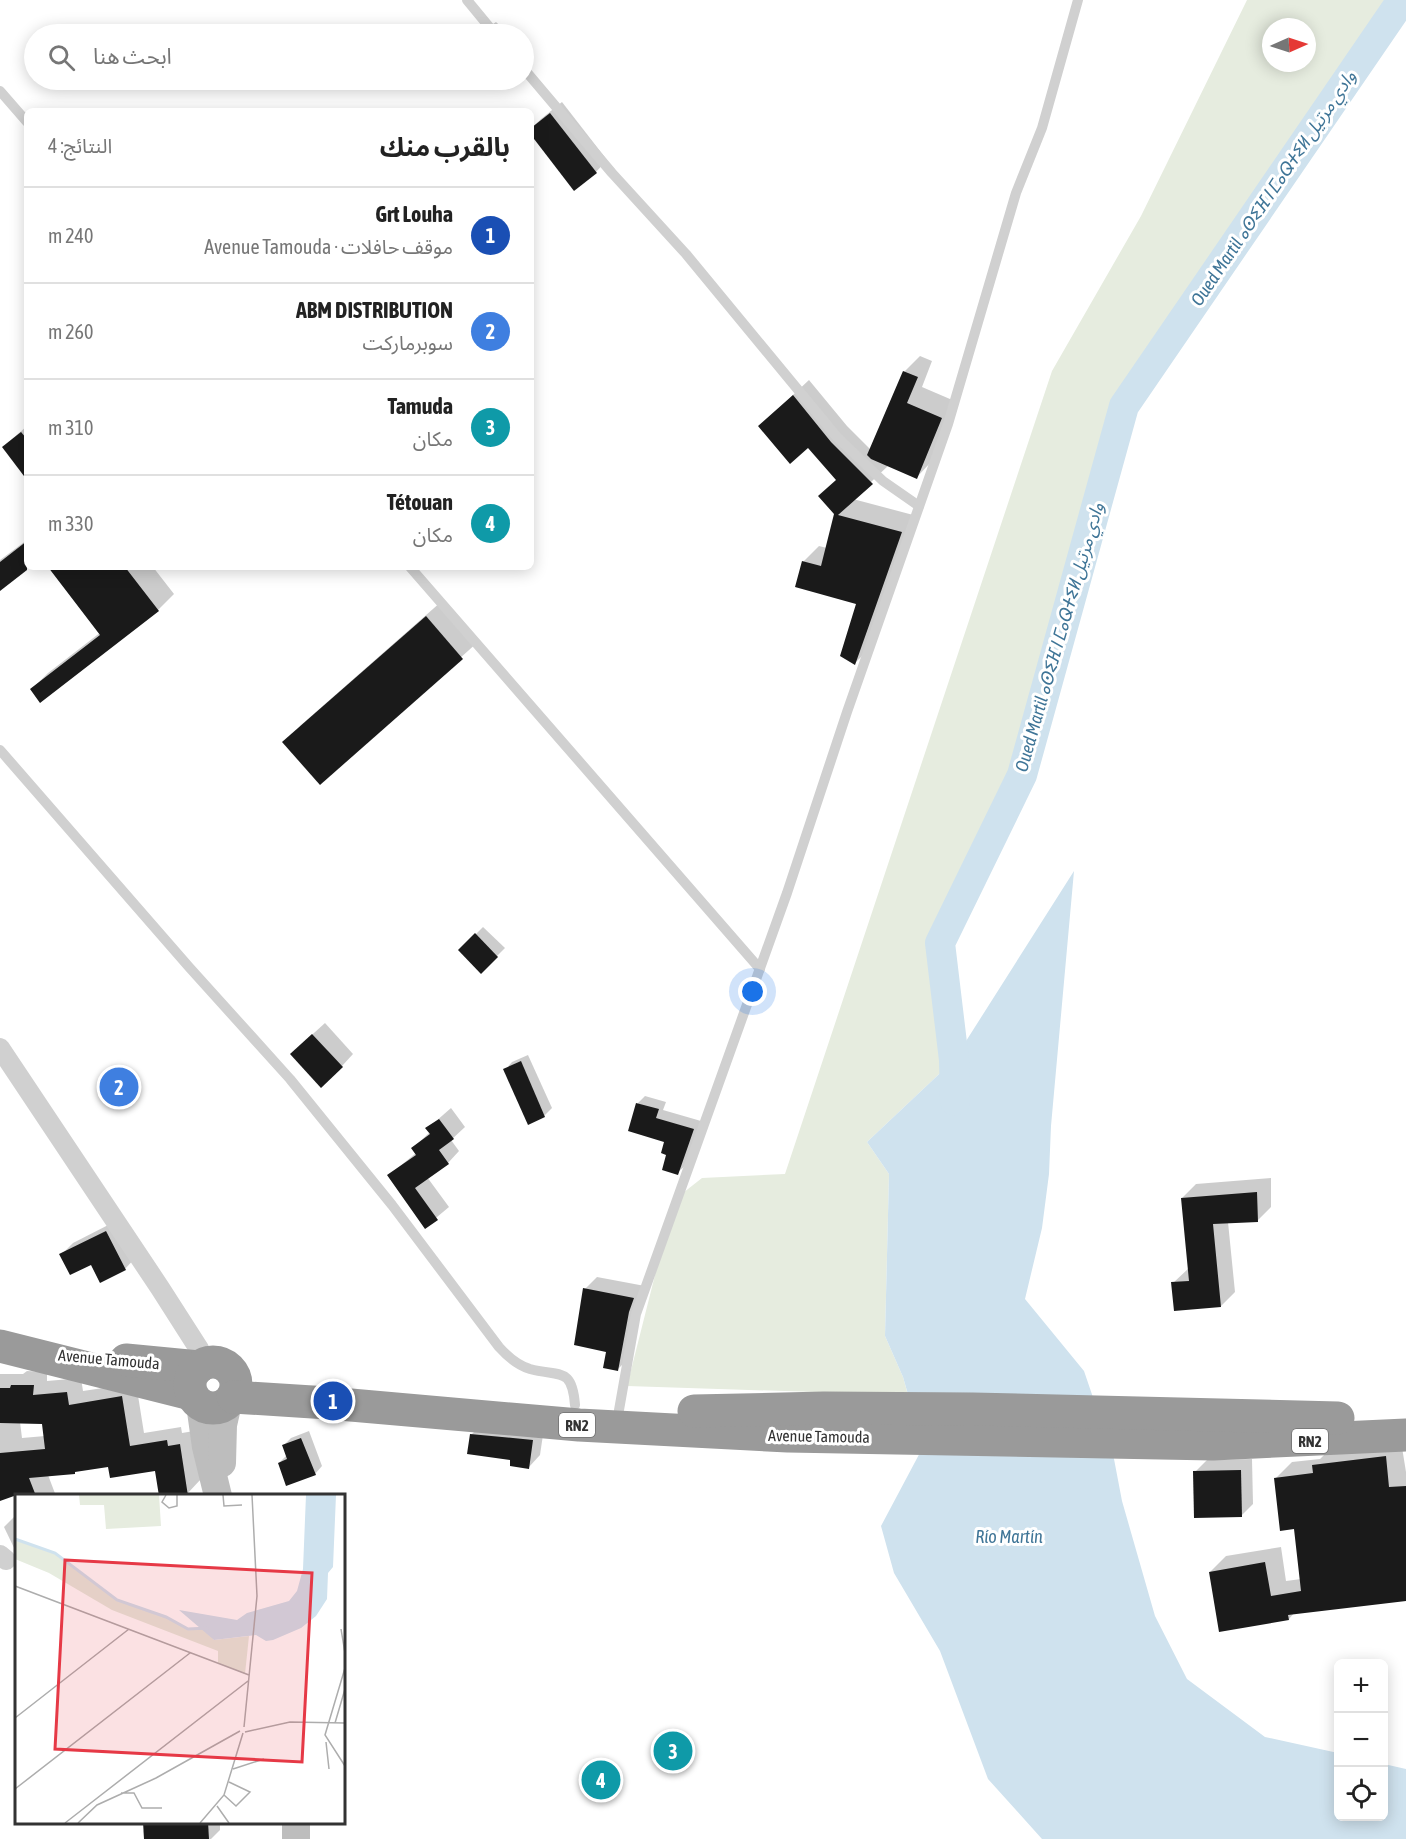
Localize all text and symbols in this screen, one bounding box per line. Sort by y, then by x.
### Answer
north arrow [1262,18,1316,72]
search box [24,24,534,90]
icon: search [45,41,78,74]
text: ابحث هنا [93,43,172,69]
water label: Oued Martil ⴰⵙⵉⴼ ⵏ ⵎⴰⵕⵜⵉⵍ وادي مرتيل [1186,66,1363,312]
text: بالقرب منك [380,132,510,162]
text: النتائج: 4 [48,134,112,157]
text: Grt Louha [375,201,453,227]
text: 240 m [48,224,93,247]
text: 1 [486,224,495,247]
text: موقف حافلات · Avenue Tamouda [204,235,453,258]
text: ABM DISTRIBUTION [296,297,453,323]
text: 260 m [48,320,93,343]
text: 2 [486,320,495,343]
text: سوبرماركت [362,331,453,354]
text: Tamuda [388,393,453,419]
text: 310 m [48,416,93,439]
text: 3 [486,416,495,439]
text: مكان [413,427,453,450]
text: Tétouan [387,489,453,515]
water label: Oued Martil ⴰⵙⵉⴼ ⵏ ⵎⴰⵕⵜⵉⵍ وادي مرتيل [1010,500,1112,775]
text: 330 m [48,512,93,535]
text: 4 [486,512,495,535]
text: مكان [413,523,453,546]
your location [738,977,767,1006]
pin: 2 [100,1064,138,1110]
street label: Avenue Tamouda [58,1346,160,1372]
pin: 1 [314,1378,352,1424]
road number: RN2 [559,1413,595,1437]
street label: Avenue Tamouda [768,1426,870,1446]
road number: RN2 [1292,1429,1328,1453]
inset map [15,1494,345,1824]
water label: Río Martín [975,1526,1043,1547]
map controls [1334,1659,1388,1821]
button: + [1334,1659,1388,1713]
button: − [1334,1713,1388,1767]
pin: 3 [654,1728,692,1774]
pin: 4 [582,1758,620,1802]
button: locate [1334,1767,1388,1821]

